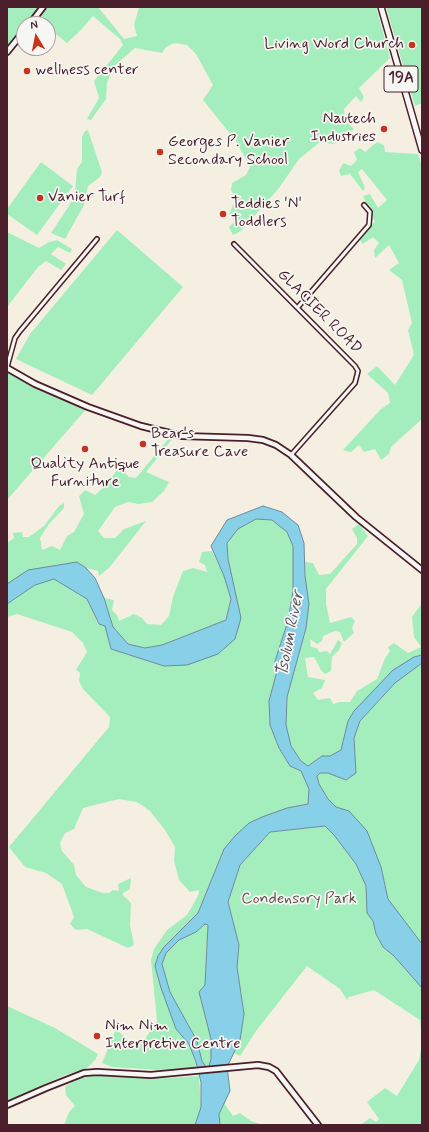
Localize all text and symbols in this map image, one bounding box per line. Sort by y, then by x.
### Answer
north arrow [16,16,56,56]
text: N [29,18,39,33]
place label: Living Word Church [264,35,404,55]
marker: Living Word Church [407,40,417,50]
place label: wellness center [35,61,139,81]
marker: wellness center [22,66,32,76]
road number: 19A [384,66,418,92]
place label: Nautech Industries [311,110,376,148]
marker: Nautech Industries [379,124,389,134]
place label: Georges P. Vanier Secondary School [168,133,289,171]
marker: Georges P. Vanier Secondary School [155,147,165,157]
place label: Vanier Turf [48,188,125,208]
marker: Vanier Turf [35,193,45,203]
place label: Teddies 'N' Toddlers [231,195,302,233]
marker: Teddies 'N' Toddlers [218,209,228,219]
street label: GLACIER ROAD [272,265,366,359]
place label: Bear's Treasure Cave [151,425,248,463]
marker: Bear's Treasure Cave [138,439,148,449]
marker: Quality Antique Furniture [80,444,90,454]
place label: Quality Antique Furniture [30,455,140,493]
water label: Tsolum River [273,589,309,679]
park label: Condensory Park [241,890,357,910]
place label: Nim Nim Interpretive Centre [105,1017,240,1055]
marker: Nim Nim Interpretive Centre [92,1031,102,1041]

